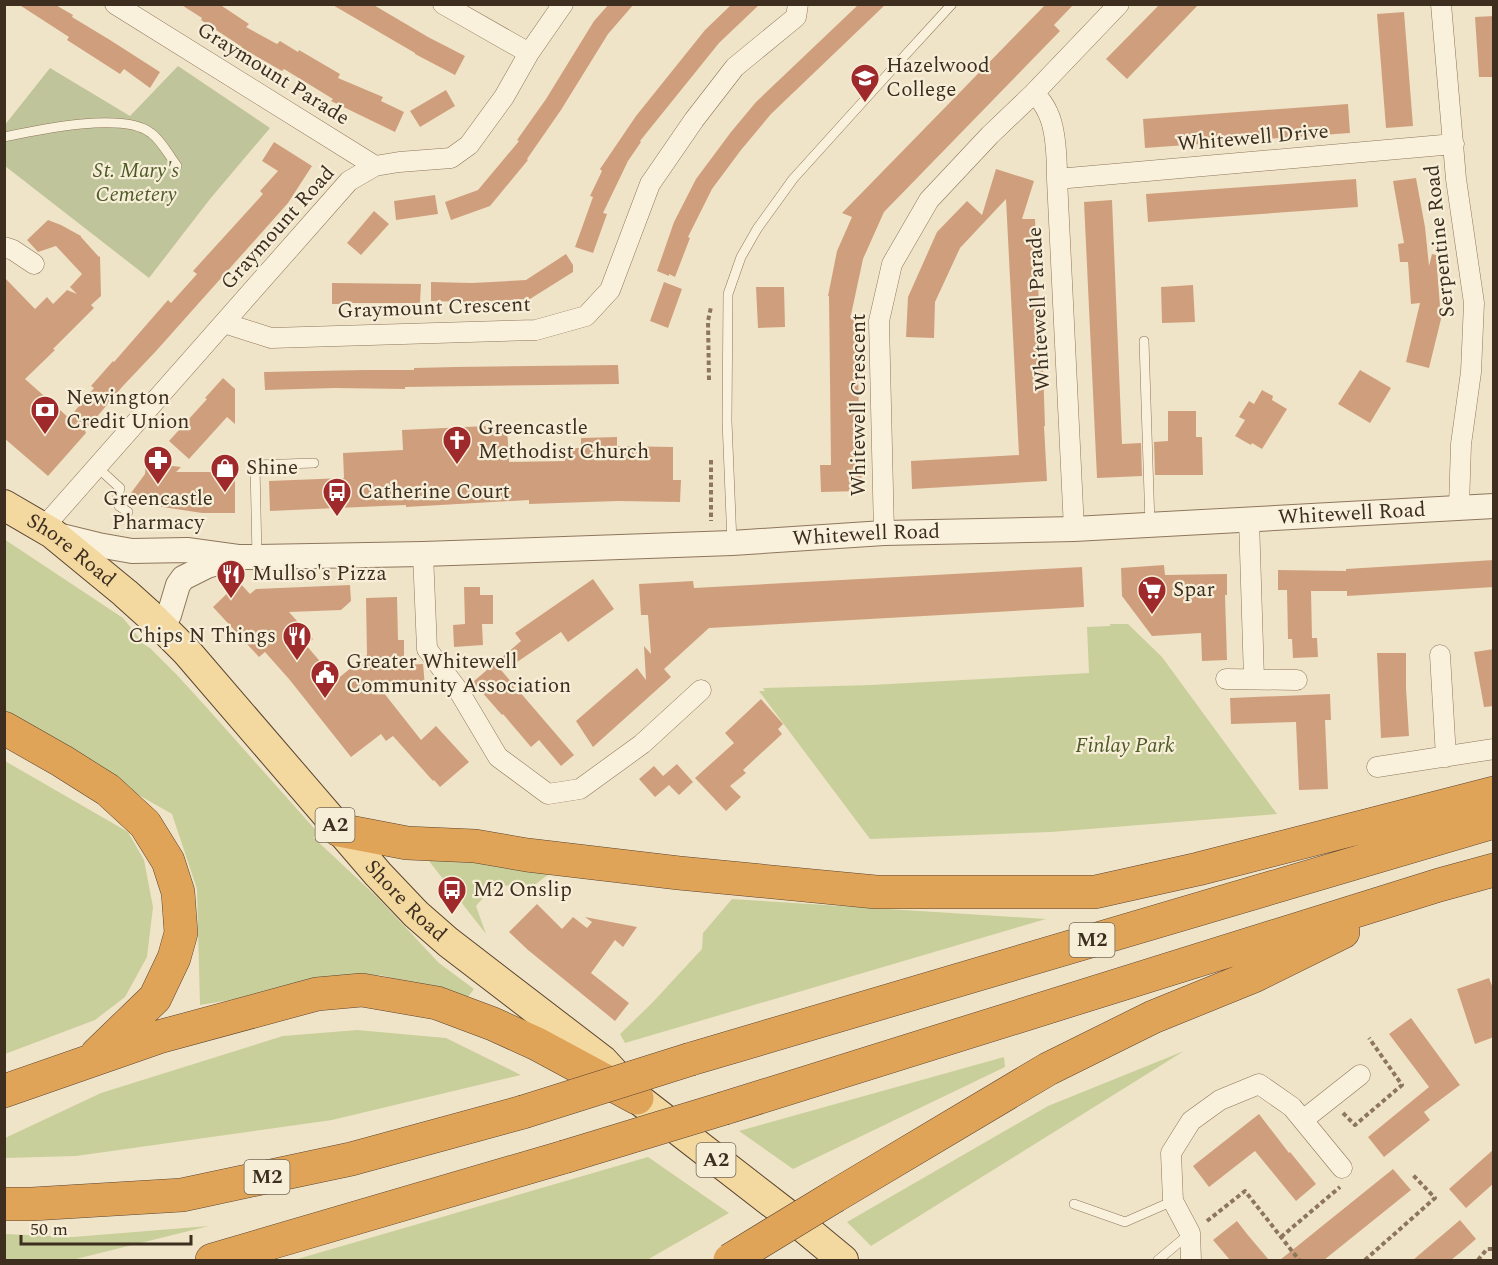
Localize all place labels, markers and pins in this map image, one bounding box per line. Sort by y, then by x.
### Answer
place label: Hazelwood College [886,50,990,106]
school or university icon: Hazelwood College [849,62,881,104]
place label: Newington Credit Union [66,382,190,438]
bank icon: Newington Credit Union [29,394,61,436]
place label: Greencastle Methodist Church [478,412,649,468]
church icon: Greencastle Methodist Church [441,424,473,466]
pharmacy icon: Greencastle Pharmacy [142,444,174,486]
shop icon: Shine [209,452,241,494]
place label: Shine [246,452,298,484]
bus stop icon: Catherine Court [321,476,353,518]
place label: Catherine Court [358,476,510,508]
place label: Greencastle Pharmacy [103,483,213,539]
restaurant icon: Mullso's Pizza [215,558,247,600]
place label: Mullso's Pizza [252,558,387,590]
supermarket icon: Spar [1136,574,1168,616]
place label: Spar [1173,574,1215,606]
place label: Chips N Things [129,620,276,652]
restaurant icon: Chips N Things [281,620,313,662]
place label: Greater Whitewell Community Association [346,646,571,702]
public building icon: Greater Whitewell Community Association [309,658,341,700]
bus stop icon: M2 Onslip [436,874,468,916]
place label: M2 Onslip [473,874,572,906]

